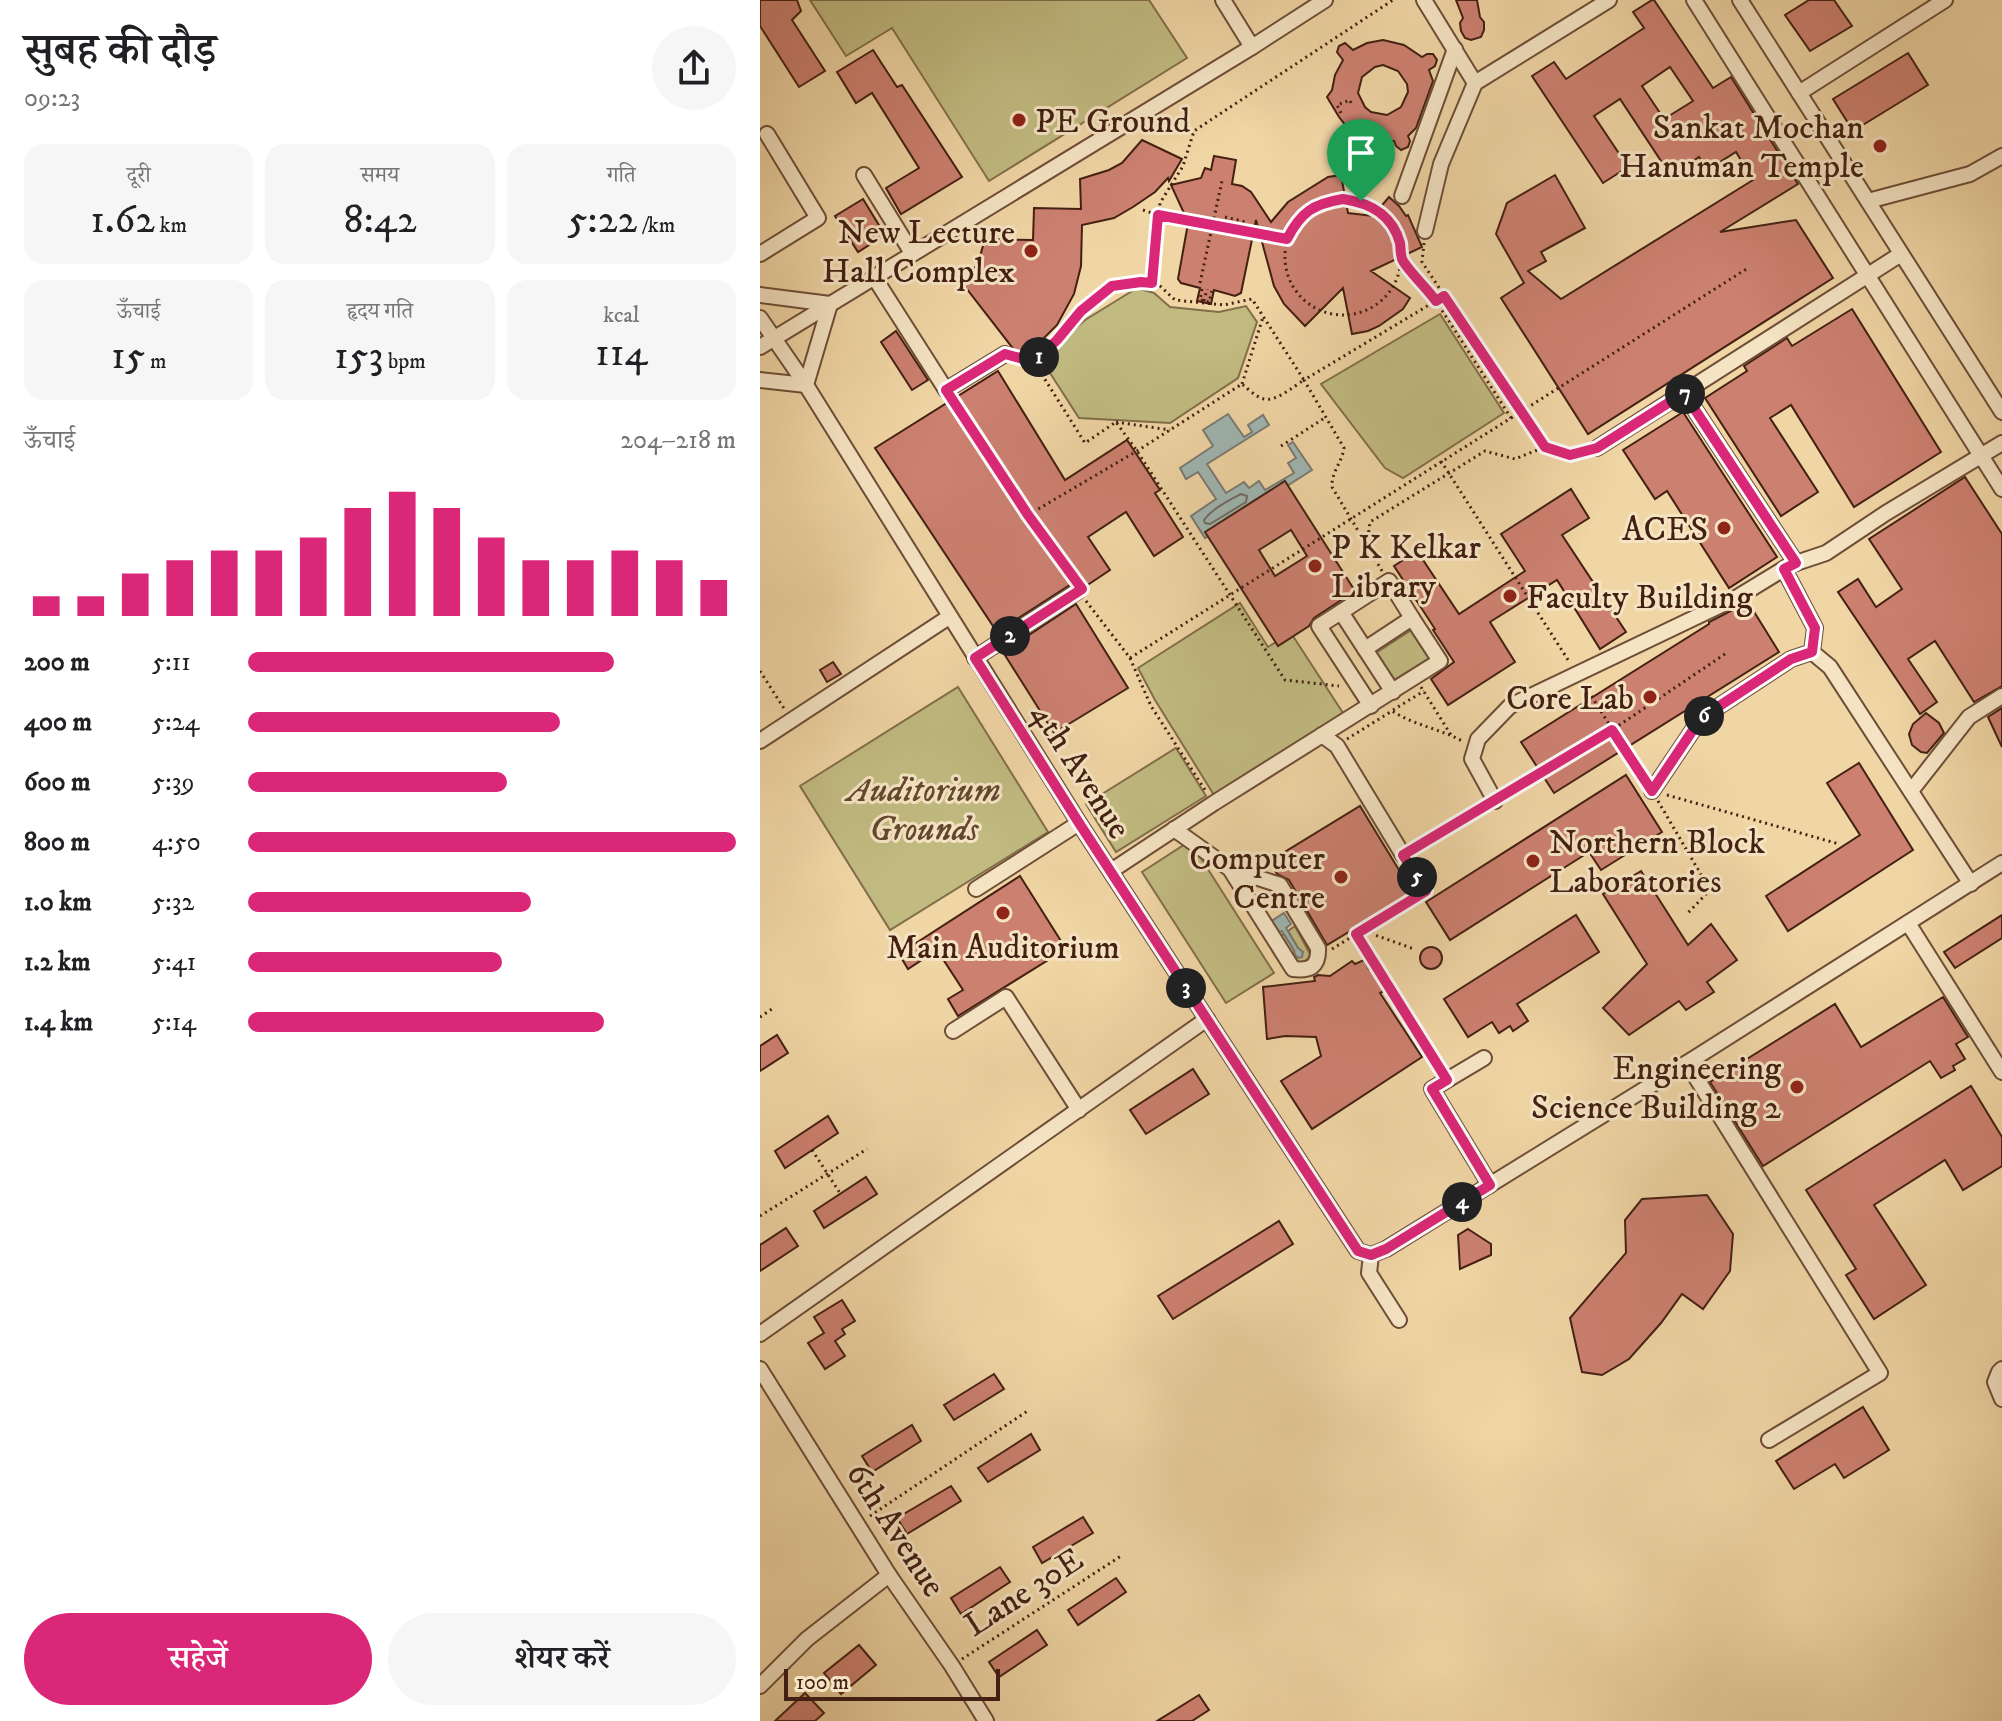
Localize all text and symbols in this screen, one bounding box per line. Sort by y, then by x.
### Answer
text: सुबह की दौड़ [24,24,216,79]
button: share [652,26,736,110]
text: 09:23 [24,82,80,115]
place label: PE Ground [1035,101,1190,143]
place label: Sankat Mochan Hanuman Temple [1619,107,1864,188]
marker: PE Ground [1010,111,1028,129]
pin [1327,119,1395,201]
icon: arrive [1339,131,1383,175]
marker: Sankat Mochan Hanuman Temple [1871,137,1889,155]
text: दूरी [127,162,151,189]
text: समय [361,162,399,189]
text: गति [607,162,636,189]
text: 1.62 [90,196,155,246]
text: 8:42 [343,196,417,246]
text: 5:22 [567,196,637,246]
text: km [155,212,187,239]
text: /km [637,212,675,239]
place label: New Lecture Hall Complex [822,212,1015,293]
marker: New Lecture Hall Complex [1022,242,1040,260]
text: ऊँचाई [117,298,160,325]
text: हृदय गति [347,298,413,325]
text: kcal [603,302,639,329]
text: 114 [595,329,648,379]
text: 15 [111,332,145,382]
text: 153 [334,332,383,382]
pin: 1 [1019,337,1059,377]
text: 1 [1035,343,1043,370]
text: m [145,348,166,375]
text: bpm [383,348,426,375]
pin: 7 [1665,374,1705,414]
text: 7 [1679,380,1691,407]
text: ऊँचाई [24,424,75,457]
text: 204–218 m [620,424,736,457]
place label: ACES [1622,509,1708,551]
marker: ACES [1715,519,1733,537]
place label: P K Kelkar Library [1331,527,1481,608]
marker: P K Kelkar Library [1306,557,1324,575]
place label: Faculty Building [1526,577,1753,619]
marker: Faculty Building [1501,587,1519,605]
pin: 2 [990,616,1030,656]
text: 2 [1005,622,1015,649]
text: 200 m [24,646,90,679]
text: 5:11 [152,646,191,679]
place label: Core Lab [1506,678,1634,720]
marker: Core Lab [1641,688,1659,706]
street label: 4th Avenue [1021,695,1140,847]
pin: 6 [1684,696,1724,736]
text: 6 [1698,702,1710,729]
text: 400 m [24,706,92,739]
text: 5:24 [152,706,199,739]
text: 600 m [24,766,91,799]
text: 5:39 [152,766,194,799]
park label: Auditorium Grounds [843,770,1001,851]
place label: Northern Block Laboratories [1549,822,1765,903]
text: 800 m [24,826,90,859]
text: 4:50 [152,826,201,859]
place label: Computer Centre [1189,838,1325,919]
marker: Northern Block Laboratories [1524,852,1542,870]
pin: 5 [1397,857,1437,897]
text: 5 [1412,863,1422,890]
marker: Computer Centre [1332,868,1350,886]
text: 1.0 km [24,886,92,919]
text: 5:32 [152,886,194,919]
marker: Main Auditorium [994,904,1012,922]
place label: Main Auditorium [886,927,1120,969]
text: 1.2 km [24,946,90,979]
text: 5:41 [152,946,196,979]
pin: 3 [1166,968,1206,1008]
text: 3 [1182,974,1190,1001]
text: 1.4 km [24,1006,93,1039]
text: 5:14 [152,1006,196,1039]
place label: Engineering Science Building 2 [1531,1048,1781,1129]
marker: Engineering Science Building 2 [1788,1078,1806,1096]
pin: 4 [1442,1182,1482,1222]
text: 4 [1456,1188,1468,1215]
street label: 6th Avenue [836,1455,954,1605]
street label: Lane 30E [957,1539,1091,1647]
button: सहेजें [24,1613,372,1705]
button: शेयर करें [388,1613,736,1705]
scale bar [784,1665,1000,1701]
text: 100 m [796,1669,849,1696]

